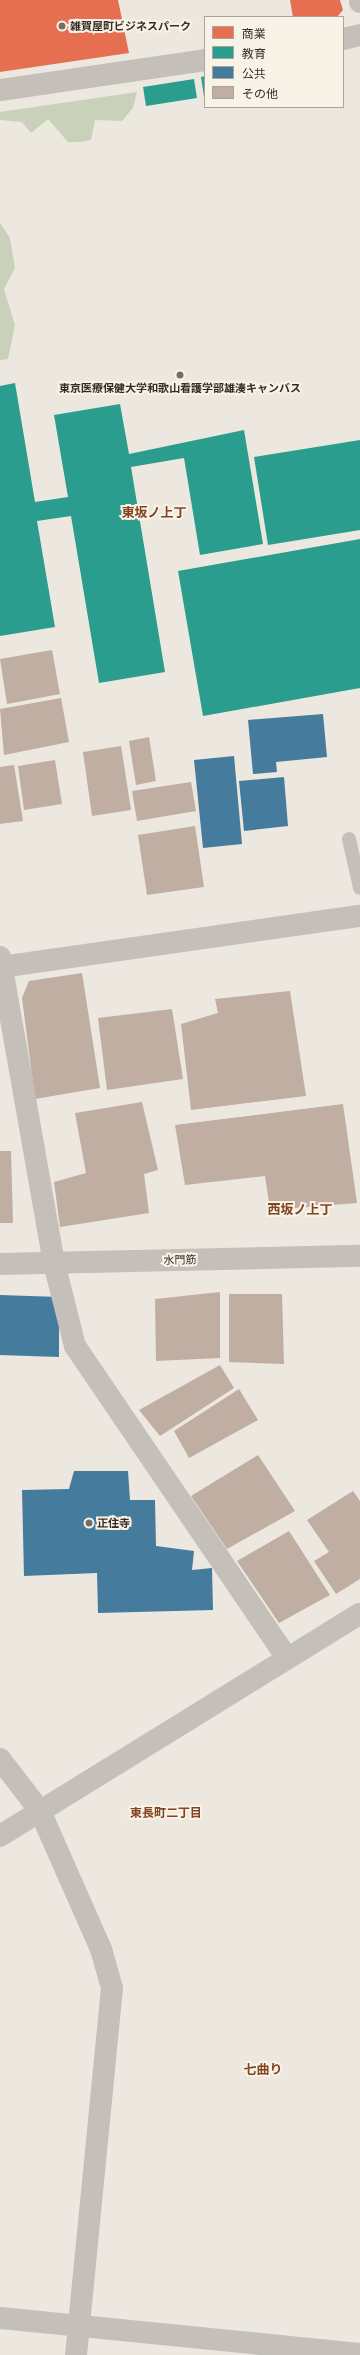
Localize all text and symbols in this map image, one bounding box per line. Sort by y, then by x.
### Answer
legend [204,16,344,108]
place label: 雑賀屋町ビジネスパーク [70,19,191,33]
marker: 雑賀屋町ビジネスパーク [57,21,67,31]
text: 商業 [242,27,266,41]
text: 教育 [242,47,266,61]
text: 公共 [242,67,266,81]
text: その他 [242,87,278,101]
marker: 東京医療保健大学和歌山看護学部雄湊キャンバス [175,370,185,380]
place label: 東京医療保健大学和歌山看護学部雄湊キャンバス [59,381,301,395]
district label: 東坂ノ上丁 [122,505,186,521]
district label: 西坂ノ上丁 [268,1202,332,1218]
street label: 水門筋 [163,1253,197,1267]
place label: 正住寺 [97,1516,130,1530]
marker: 正住寺 [84,1518,94,1528]
district label: 東長町二丁目 [130,1807,202,1821]
district label: 七曲り [244,2062,282,2078]

